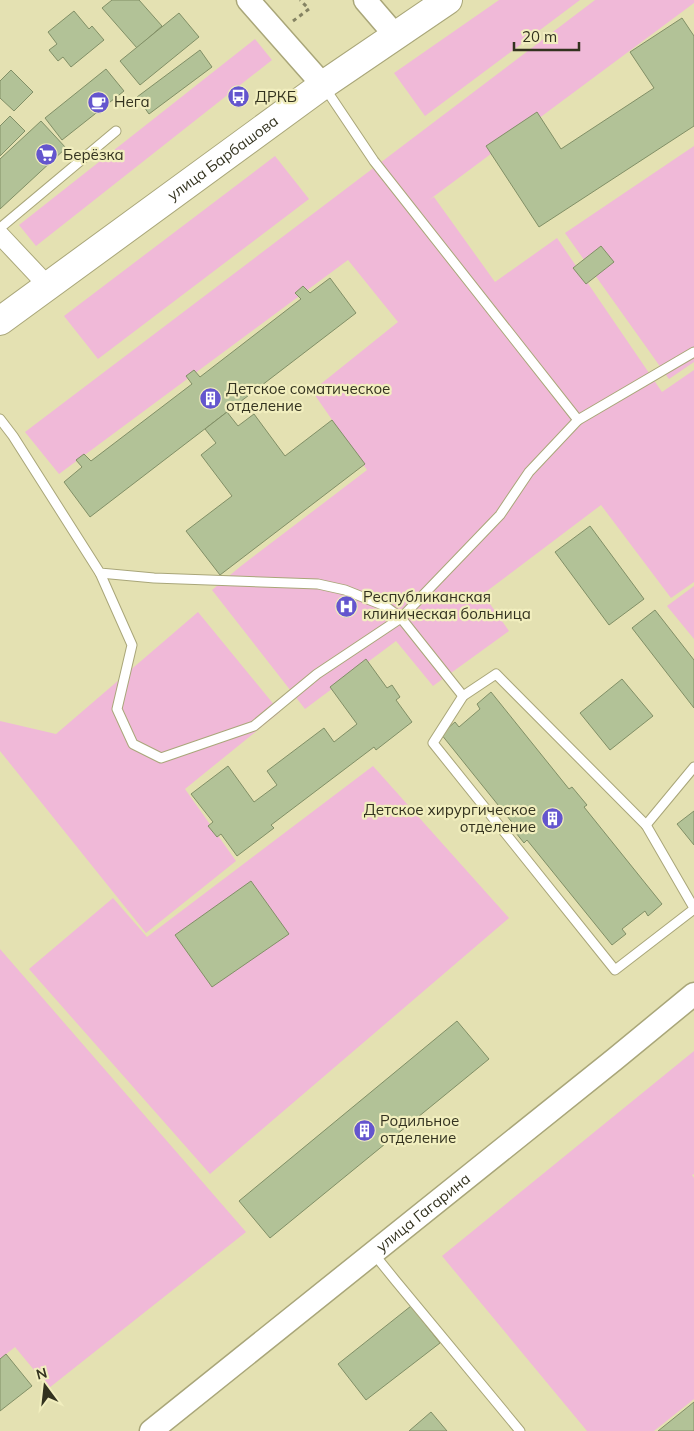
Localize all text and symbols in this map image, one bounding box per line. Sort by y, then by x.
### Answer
scale bar [514,20,579,52]
text: 20 m [522,27,557,46]
bus stop icon: ДРКБ [227,85,251,109]
place label: ДРКБ [255,87,297,106]
cafe icon: Нега [86,90,110,114]
place label: Нега [114,92,150,111]
street label: улица Барбашова [163,111,282,205]
supermarket icon: Берёзка [35,143,59,167]
place label: Берёзка [63,145,124,164]
place label: Детское соматическое отделение [226,379,390,415]
building icon: Детское соматическое отделение [198,386,222,410]
place label: Республиканская клиническая больница [363,587,531,623]
hospital icon: Республиканская клиническая больница [335,594,359,618]
place label: Детское хирургическое отделение [364,800,536,836]
building icon: Детское хирургическое отделение [540,807,564,831]
place label: Родильное отделение [380,1111,459,1147]
building icon: Родильное отделение [352,1118,376,1142]
street label: улица Гагарина [372,1169,474,1256]
north arrow [20,1361,70,1411]
text: N [34,1363,49,1384]

